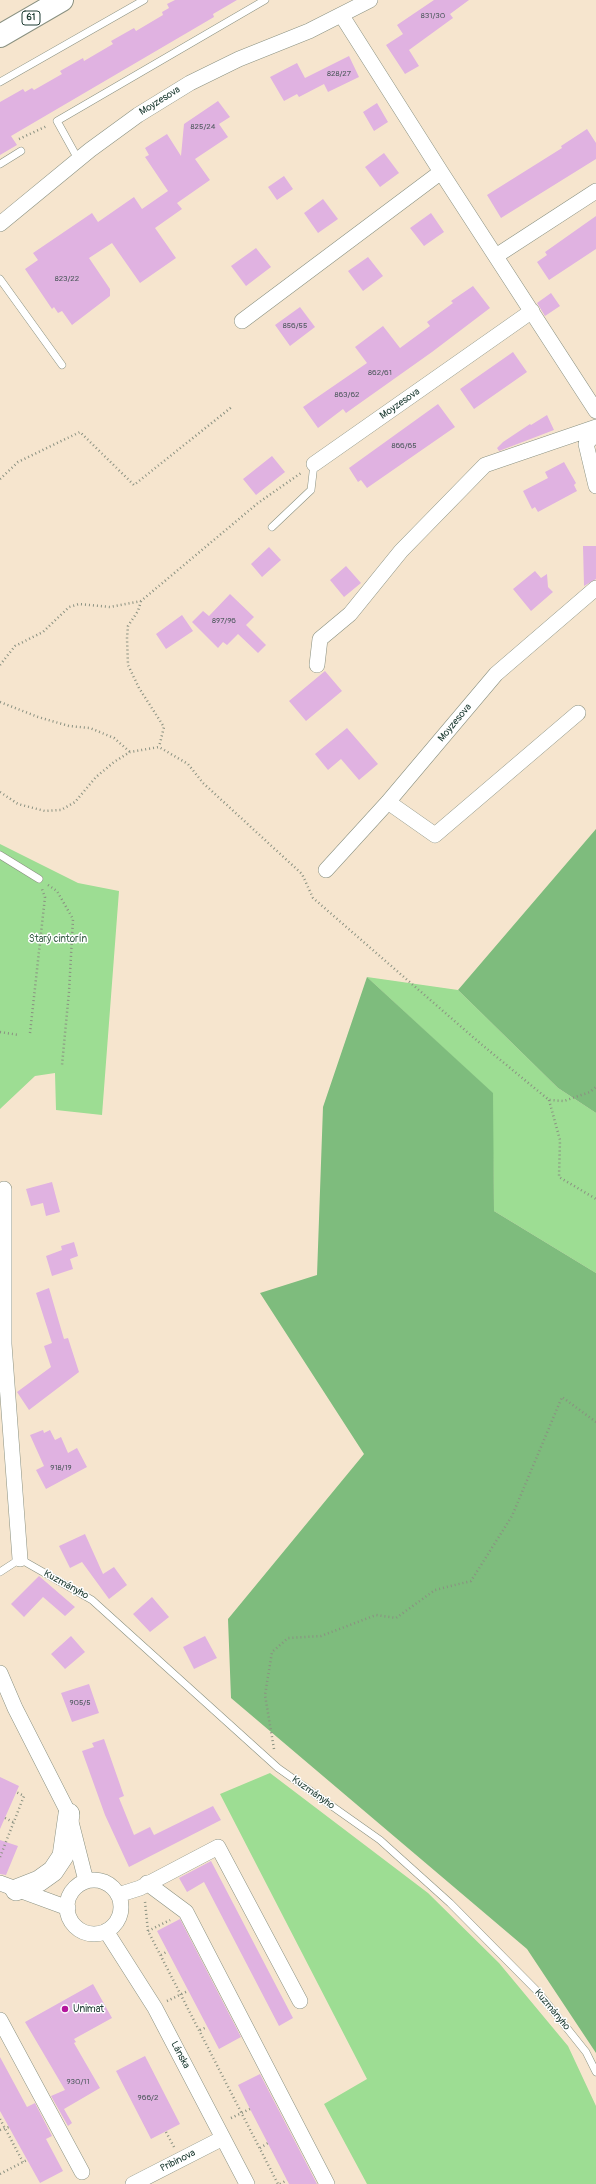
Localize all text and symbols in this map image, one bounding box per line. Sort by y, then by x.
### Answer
road number: 61 [22,11,40,25]
house number: 831/30 [421,11,445,21]
house number: 828/27 [327,69,351,79]
street label: Moyzesova [137,84,183,118]
house number: 825/24 [191,122,215,132]
house number: 823/22 [55,274,79,284]
house number: 856/55 [283,321,307,331]
house number: 862/61 [368,368,392,378]
street label: Moyzesova [378,386,422,422]
house number: 863/62 [334,390,360,400]
house number: 866/65 [391,441,417,451]
house number: 897/96 [212,616,236,626]
street label: Moyzesova [436,702,474,744]
park label: Starý cintorín [29,933,87,945]
house number: 918/19 [50,1463,72,1473]
street label: Kuzmányho [41,1568,91,1602]
house number: 905/5 [69,1698,91,1708]
street label: Kuzmányho [289,1774,337,1812]
street label: Kuzmányho [531,1987,573,2033]
place label: Unimat [73,2003,104,2015]
marker: Unimat [60,2004,70,2014]
street label: Lánska [168,2039,192,2071]
house number: 930/11 [66,2077,90,2087]
house number: 966/2 [138,2093,158,2103]
street label: Pribinova [159,2147,197,2175]

